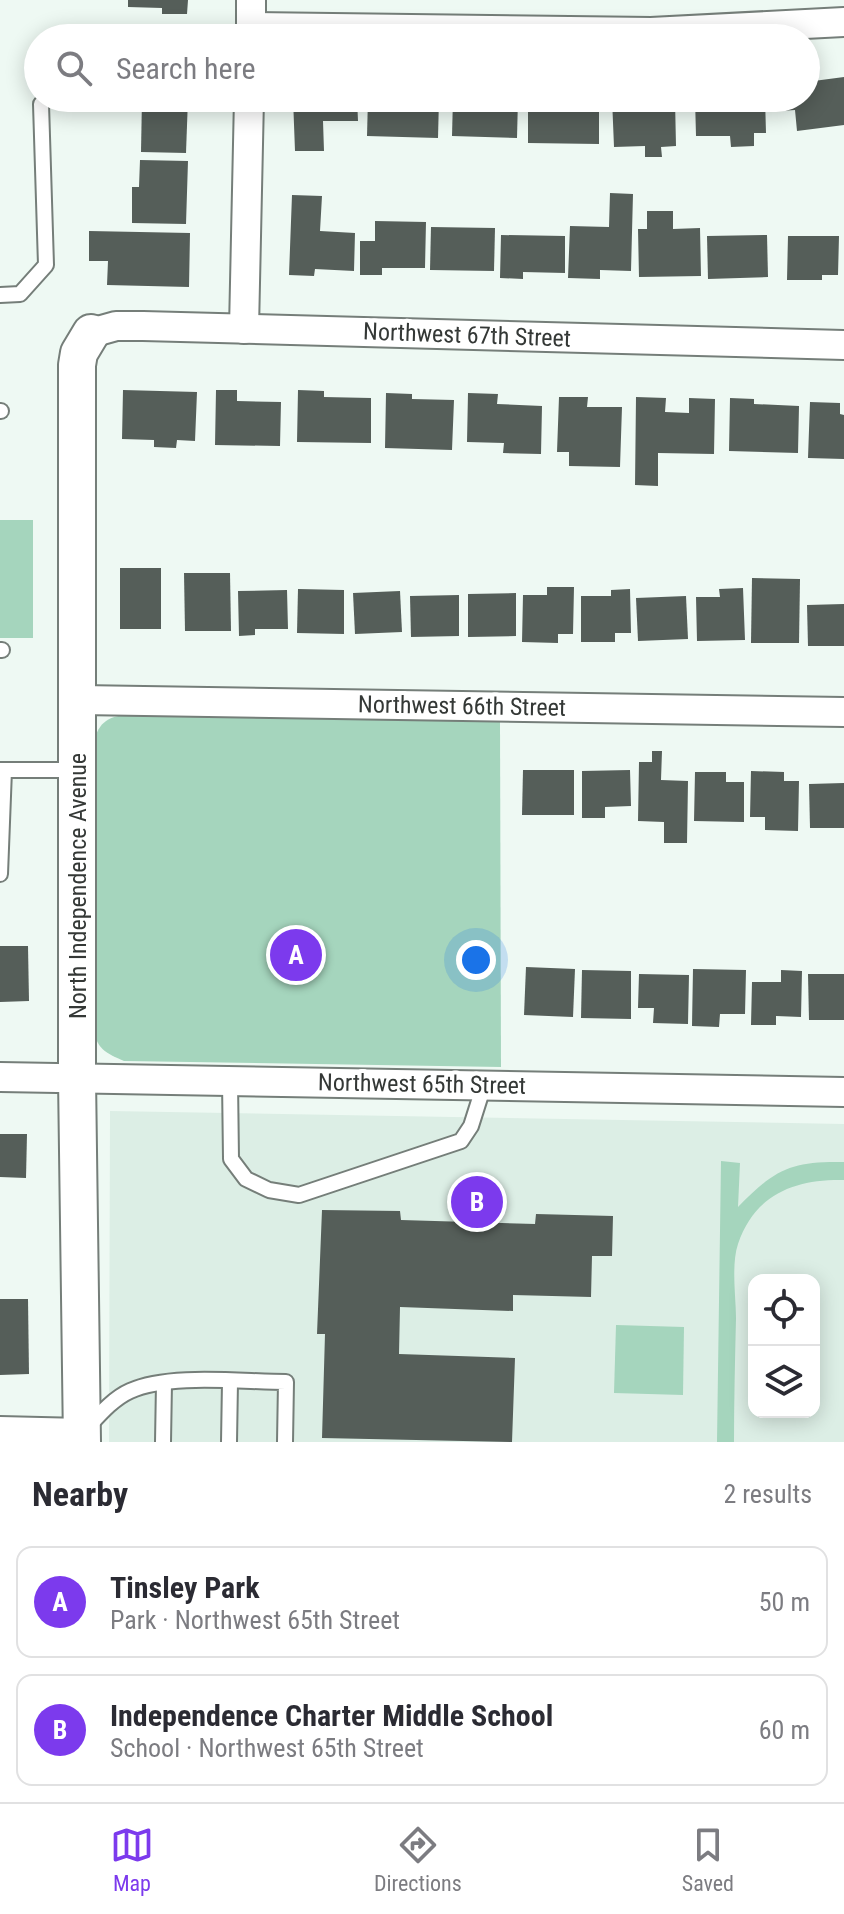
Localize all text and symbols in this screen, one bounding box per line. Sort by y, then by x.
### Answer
search box [24,24,820,112]
icon: search [52,46,96,90]
text: Search here [116,51,256,86]
street label: Northwest 67th Street [363,317,571,353]
street label: Northwest 66th Street [358,690,566,722]
street label: North Independence Avenue [64,753,92,1019]
pin: A [270,925,322,985]
your location [456,940,496,980]
street label: Northwest 65th Street [318,1068,526,1100]
pin: B [451,1172,503,1232]
map controls [748,1274,820,1418]
button: locate [748,1274,820,1346]
button: layers [748,1346,820,1418]
text: Nearby [32,1474,128,1514]
text: 2 results [723,1479,812,1509]
text: Tinsley Park [110,1570,260,1605]
text: A [52,1587,68,1617]
text: 50 m [759,1587,810,1617]
text: Park · Northwest 65th Street [110,1605,400,1635]
text: Independence Charter Middle School [110,1698,553,1733]
text: B [53,1715,67,1745]
text: 60 m [759,1715,810,1745]
text: School · Northwest 65th Street [110,1733,424,1763]
tab: Map [110,1823,154,1896]
tab: Directions [374,1823,462,1896]
tab: Saved [682,1823,734,1896]

